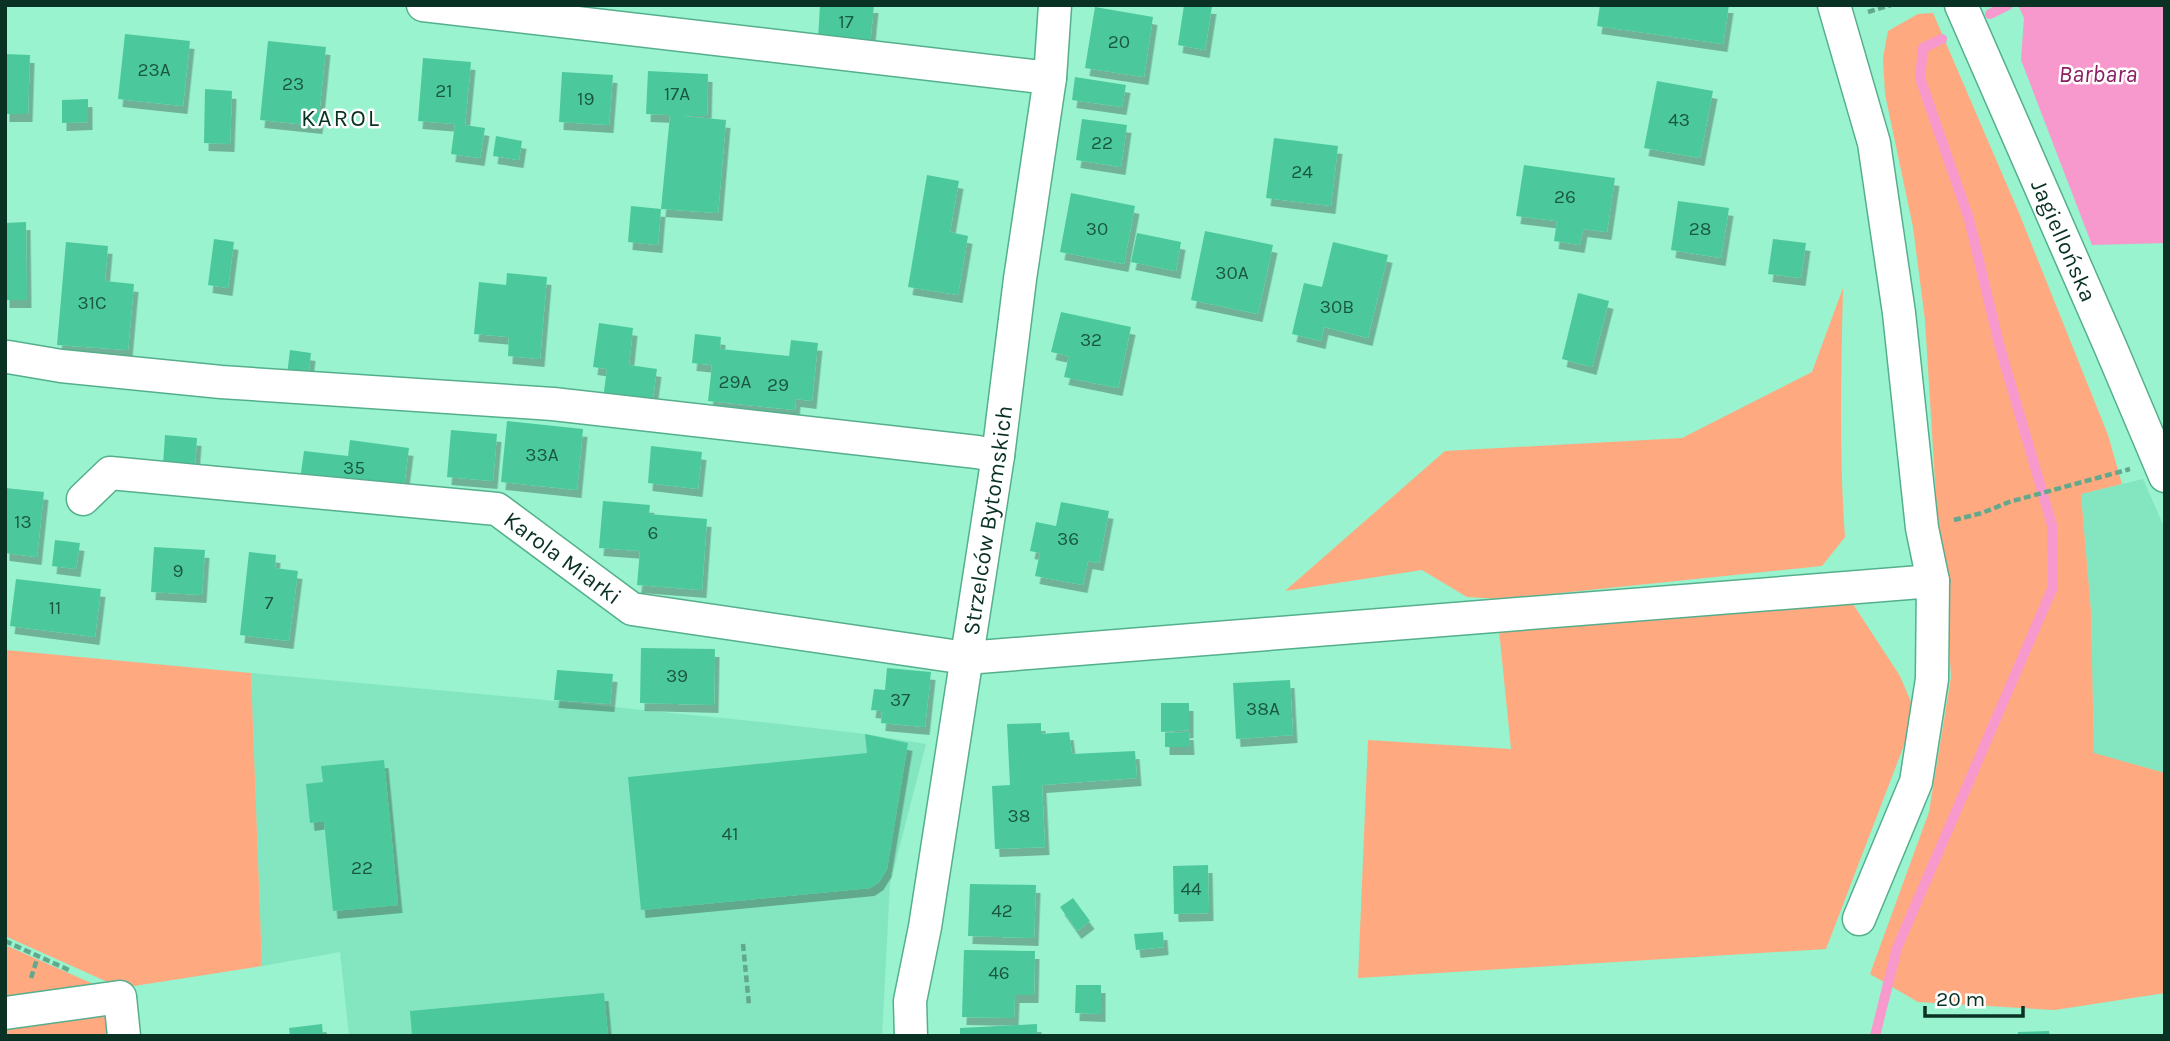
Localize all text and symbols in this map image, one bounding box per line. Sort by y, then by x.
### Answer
house number: 17 [838,11,854,33]
house number: 20 [1108,31,1130,53]
house number: 23A [137,59,171,81]
water label: Barbara [2059,60,2137,88]
house number: 23 [282,73,304,95]
house number: 21 [435,80,453,102]
house number: 17A [664,83,690,105]
house number: 19 [577,88,595,110]
district label: KAROL [301,104,381,132]
house number: 43 [1668,109,1690,131]
house number: 22 [1091,132,1113,154]
house number: 24 [1291,161,1313,183]
street label: Jagiellońska [2025,175,2102,306]
house number: 26 [1554,186,1576,208]
house number: 30 [1086,218,1108,240]
house number: 28 [1689,218,1711,240]
house number: 30A [1215,262,1249,284]
house number: 31C [77,292,107,314]
house number: 30B [1320,296,1354,318]
house number: 32 [1080,329,1102,351]
house number: 29A [719,371,752,393]
house number: 29 [767,374,789,396]
street label: Strzelców Bytomskich [957,404,1018,637]
house number: 33A [525,444,559,466]
house number: 35 [343,457,365,479]
street label: Karola Miarki [499,505,627,610]
house number: 13 [14,511,32,533]
house number: 6 [648,522,658,544]
house number: 36 [1057,528,1079,550]
house number: 9 [172,560,184,582]
house number: 7 [265,592,274,614]
house number: 11 [49,597,61,619]
house number: 39 [666,665,688,687]
house number: 37 [890,689,910,711]
house number: 38A [1246,698,1280,720]
house number: 38 [1008,805,1030,827]
house number: 41 [722,823,738,845]
house number: 22 [351,857,373,879]
house number: 44 [1180,878,1202,900]
house number: 42 [991,900,1013,922]
house number: 46 [988,962,1010,984]
scale bar [1925,974,2023,1018]
text: 20 m [1936,987,1985,1011]

